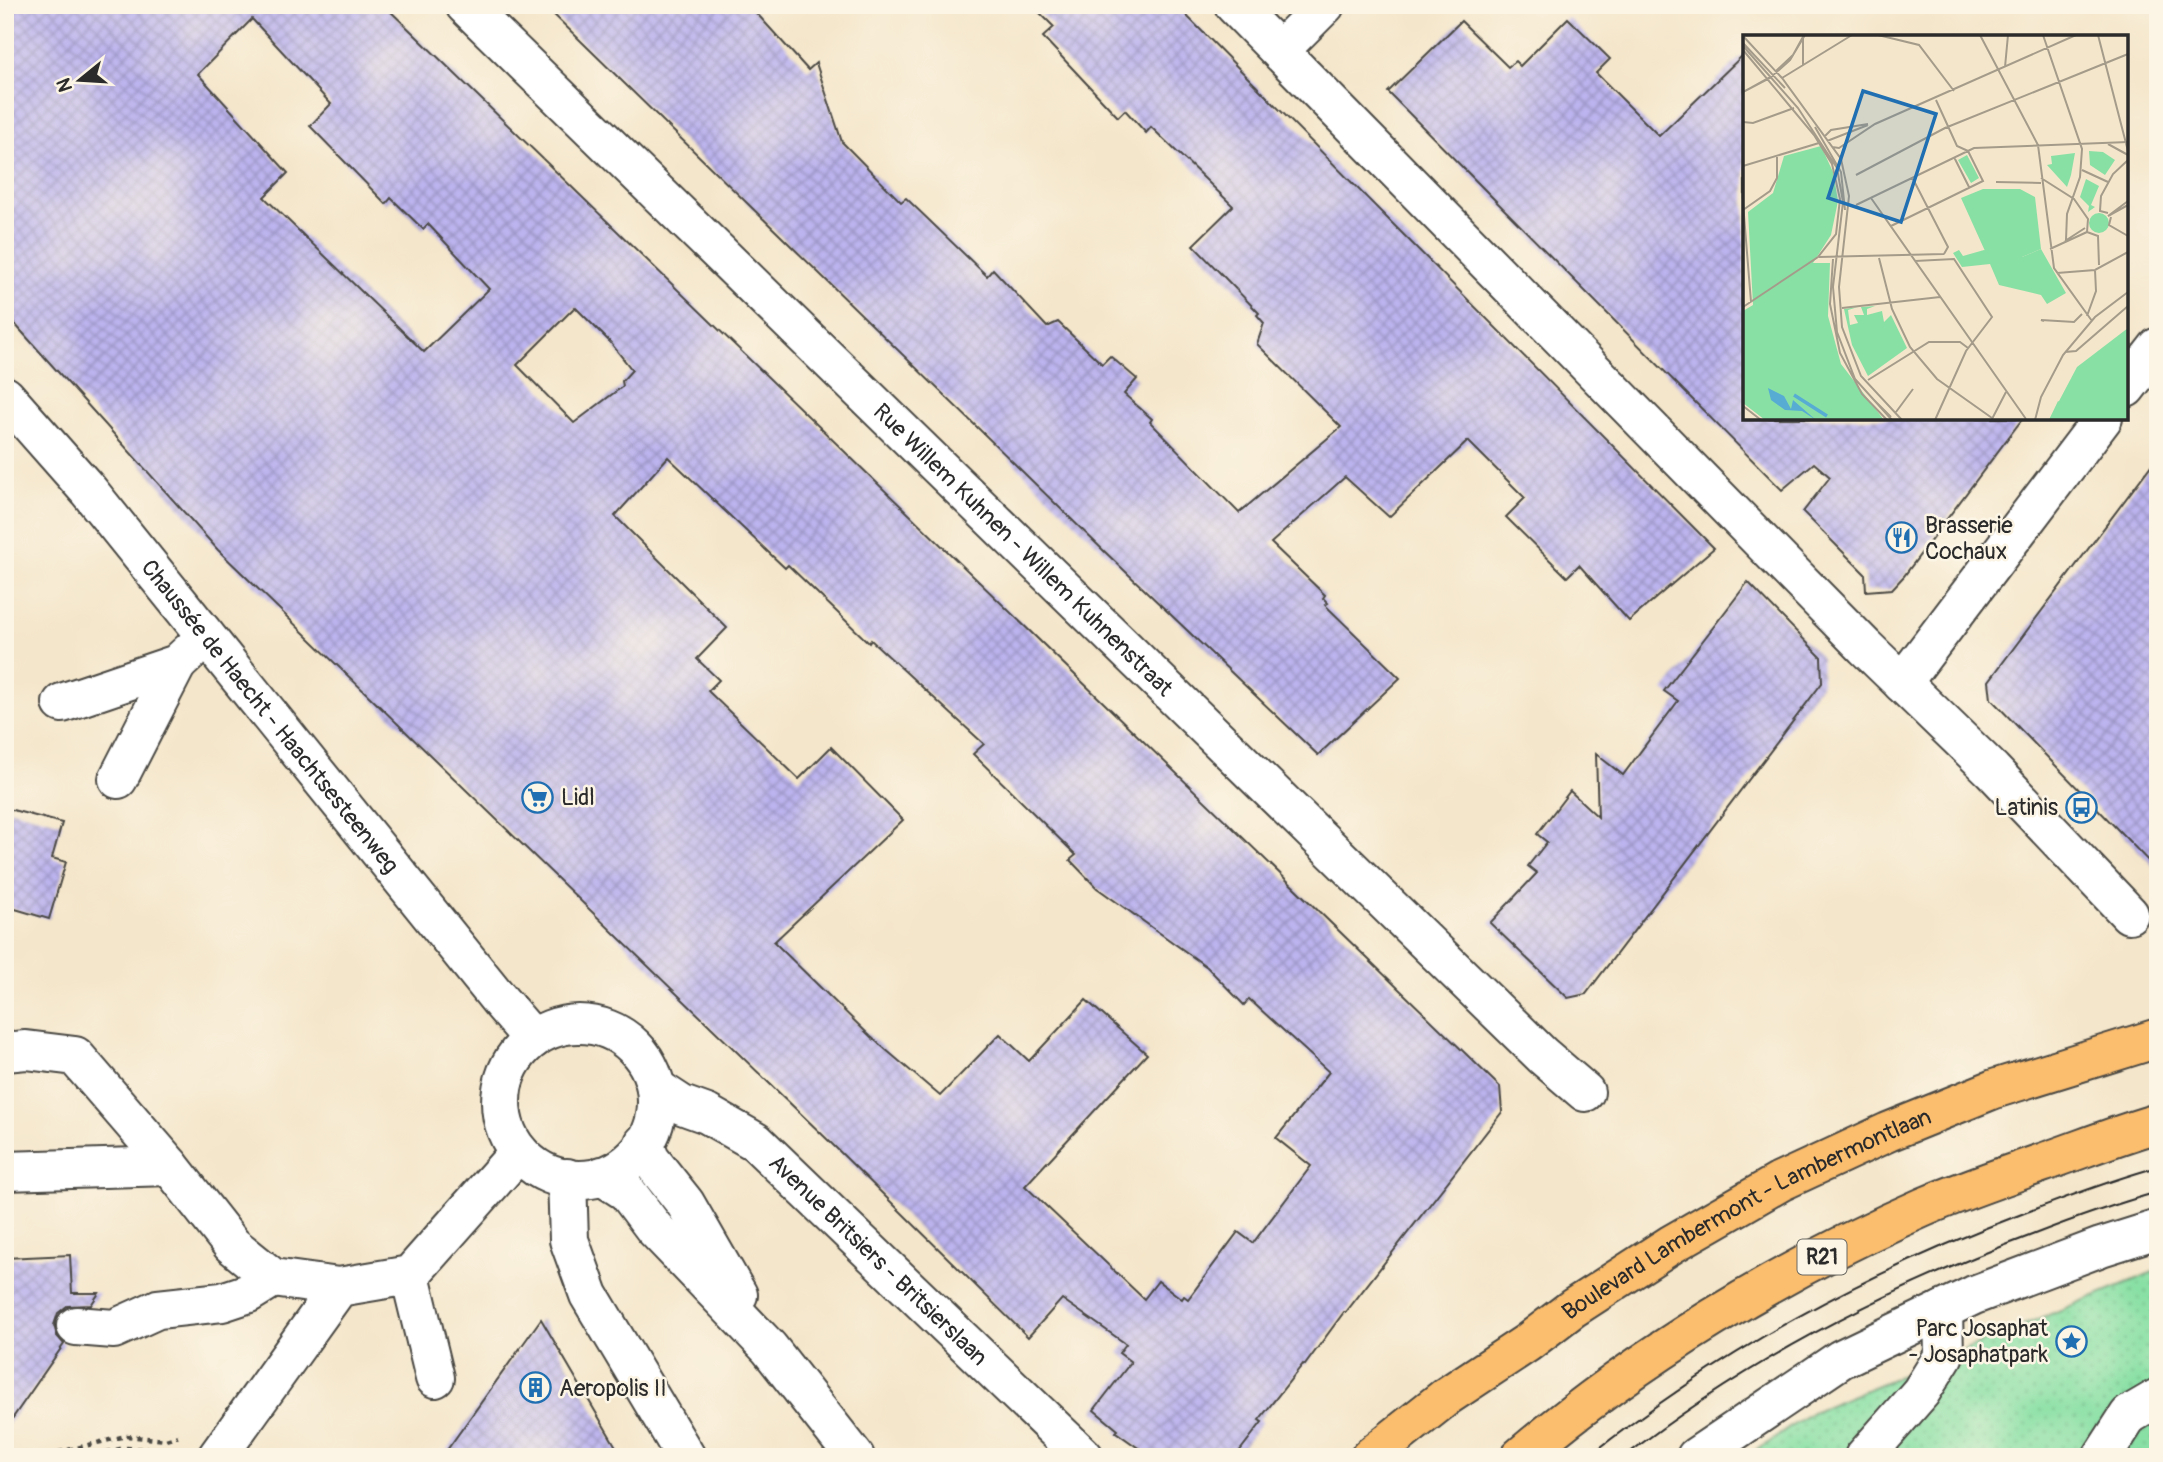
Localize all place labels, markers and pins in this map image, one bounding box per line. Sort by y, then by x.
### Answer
place label: Brasserie Cochaux [1925,511,2013,566]
restaurant icon: Brasserie Cochaux [1885,521,1919,555]
supermarket icon: Lidl [521,780,555,814]
place label: Lidl [561,783,595,812]
bus stop icon: Latinis [2064,790,2098,824]
place label: Latinis [1994,793,2058,822]
place label: Parc Josaphat - Josaphatpark [1909,1314,2049,1369]
place icon: Parc Josaphat - Josaphatpark [2054,1324,2088,1358]
building icon: Aeropolis II [519,1371,553,1405]
place label: Aeropolis II [559,1374,667,1403]

